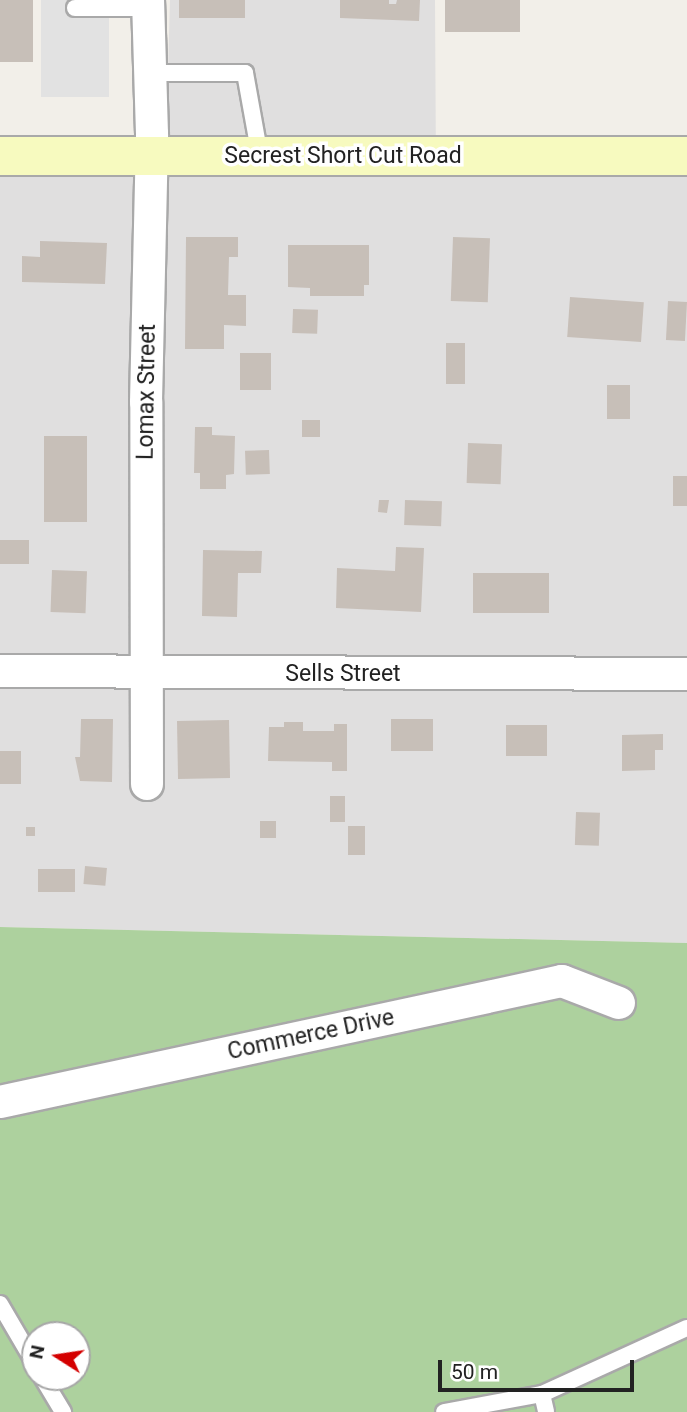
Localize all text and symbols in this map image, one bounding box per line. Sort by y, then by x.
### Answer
street label: Secrest Short Cut Road [224,142,462,170]
street label: Lomax Street [132,324,162,460]
street label: Sells Street [285,660,401,688]
street label: Commerce Drive [225,1004,397,1066]
north arrow [21,1321,91,1391]
text: N [24,1343,50,1361]
scale bar [442,1346,638,1390]
text: 50 m [451,1360,498,1384]

